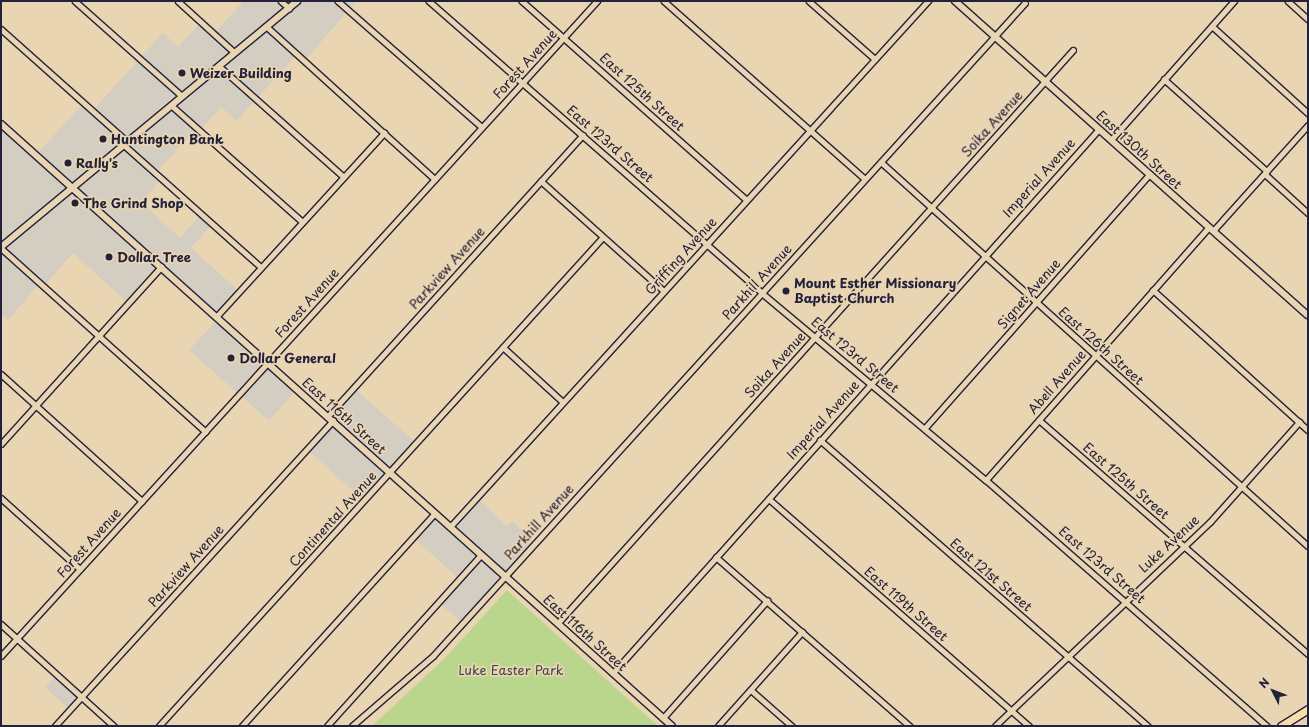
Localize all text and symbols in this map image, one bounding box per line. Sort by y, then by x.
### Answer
street label: Forest Avenue [490,26,560,102]
street label: East 125th Street [596,50,688,134]
place label: Weizer Building [190,65,292,81]
marker: Weizer Building [177,68,187,78]
street label: Soika Avenue [958,87,1026,161]
street label: East 123rd Street [563,102,657,186]
street label: East 130th Street [1093,107,1185,193]
place label: Huntington Bank [111,131,224,147]
marker: Huntington Bank [98,134,108,144]
street label: Imperial Avenue [1000,135,1078,221]
place label: Rally's [76,155,118,171]
marker: Rally's [63,158,73,168]
place label: The Grind Shop [83,195,185,211]
marker: The Grind Shop [70,198,80,208]
street label: Griffing Avenue [642,214,720,298]
street label: Parkview Avenue [406,224,488,312]
street label: Parkhill Avenue [719,241,795,323]
place label: Dollar Tree [117,249,191,265]
marker: Dollar Tree [104,252,114,262]
street label: Signet Avenue [994,256,1064,332]
street label: Forest Avenue [272,265,342,341]
place label: Mount Esther Missionary Baptist Church [794,276,957,307]
marker: Mount Esther Missionary Baptist Church [781,286,791,296]
street label: East 126th Street [1055,303,1147,389]
street label: East 123rd Street [808,314,902,396]
street label: Soika Avenue [741,328,809,402]
street label: Abell Avenue [1025,347,1089,417]
place label: Dollar General [239,350,336,366]
marker: Dollar General [226,353,236,363]
street label: East 116th Street [299,374,389,458]
street label: Imperial Avenue [784,377,862,463]
street label: East 125th Street [1080,439,1172,523]
street label: Continental Avenue [286,468,380,570]
street label: Parkhill Avenue [501,481,577,563]
street label: Forest Avenue [54,505,124,581]
street label: Luke Avenue [1135,512,1203,576]
street label: Parkview Avenue [145,522,227,610]
street label: East 123rd Street [1055,523,1149,607]
street label: East 121st Street [946,535,1036,615]
street label: East 119th Street [861,563,951,645]
street label: East 116th Street [540,591,630,675]
park label: Luke Easter Park [458,662,564,678]
north arrow [1253,671,1293,711]
text: N [1254,674,1273,692]

